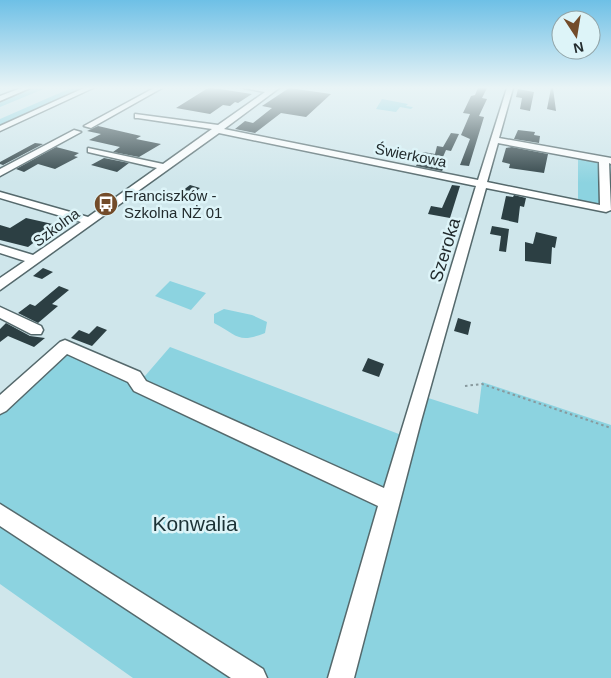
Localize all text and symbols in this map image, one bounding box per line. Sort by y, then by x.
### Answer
north arrow [551,10,601,60]
text: N [572,39,585,57]
street label: Świerkowa [374,140,449,170]
place label: Franciszków - Szkolna NŻ 01 [124,187,222,221]
bus stop icon: Franciszków - Szkolna NŻ 01 [93,191,119,217]
street label: Szkolna [29,204,83,250]
street label: Szeroka [426,215,465,285]
park label: Konwalia [152,512,238,535]

